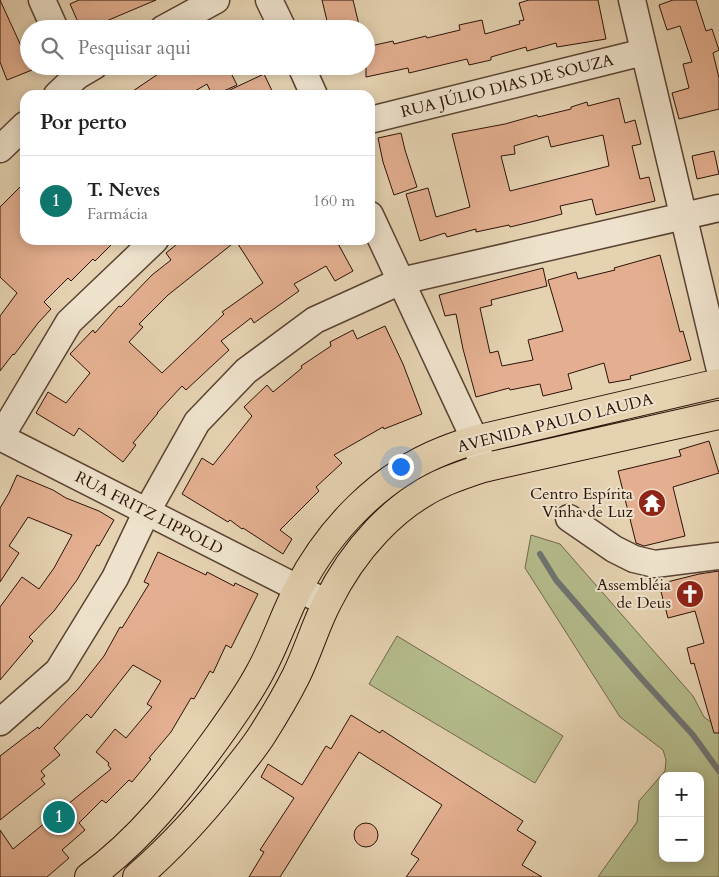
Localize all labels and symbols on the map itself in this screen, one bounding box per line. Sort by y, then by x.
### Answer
street label: RUA JÚLIO DIAS DE SOUZA [398,49,616,123]
street label: AVENIDA PAULO LAUDA [455,388,656,458]
your location [388,454,414,480]
street label: RUA FRITZ LIPPOLD [71,466,227,560]
place label: Centro Espírita Vinha de Luz [530,483,633,523]
temple icon: Centro Espírita Vinha de Luz [637,488,667,518]
place label: Assembléia de Deus [597,574,671,614]
church icon: Assembléia de Deus [675,579,705,609]
pin: 1 [43,798,75,836]

